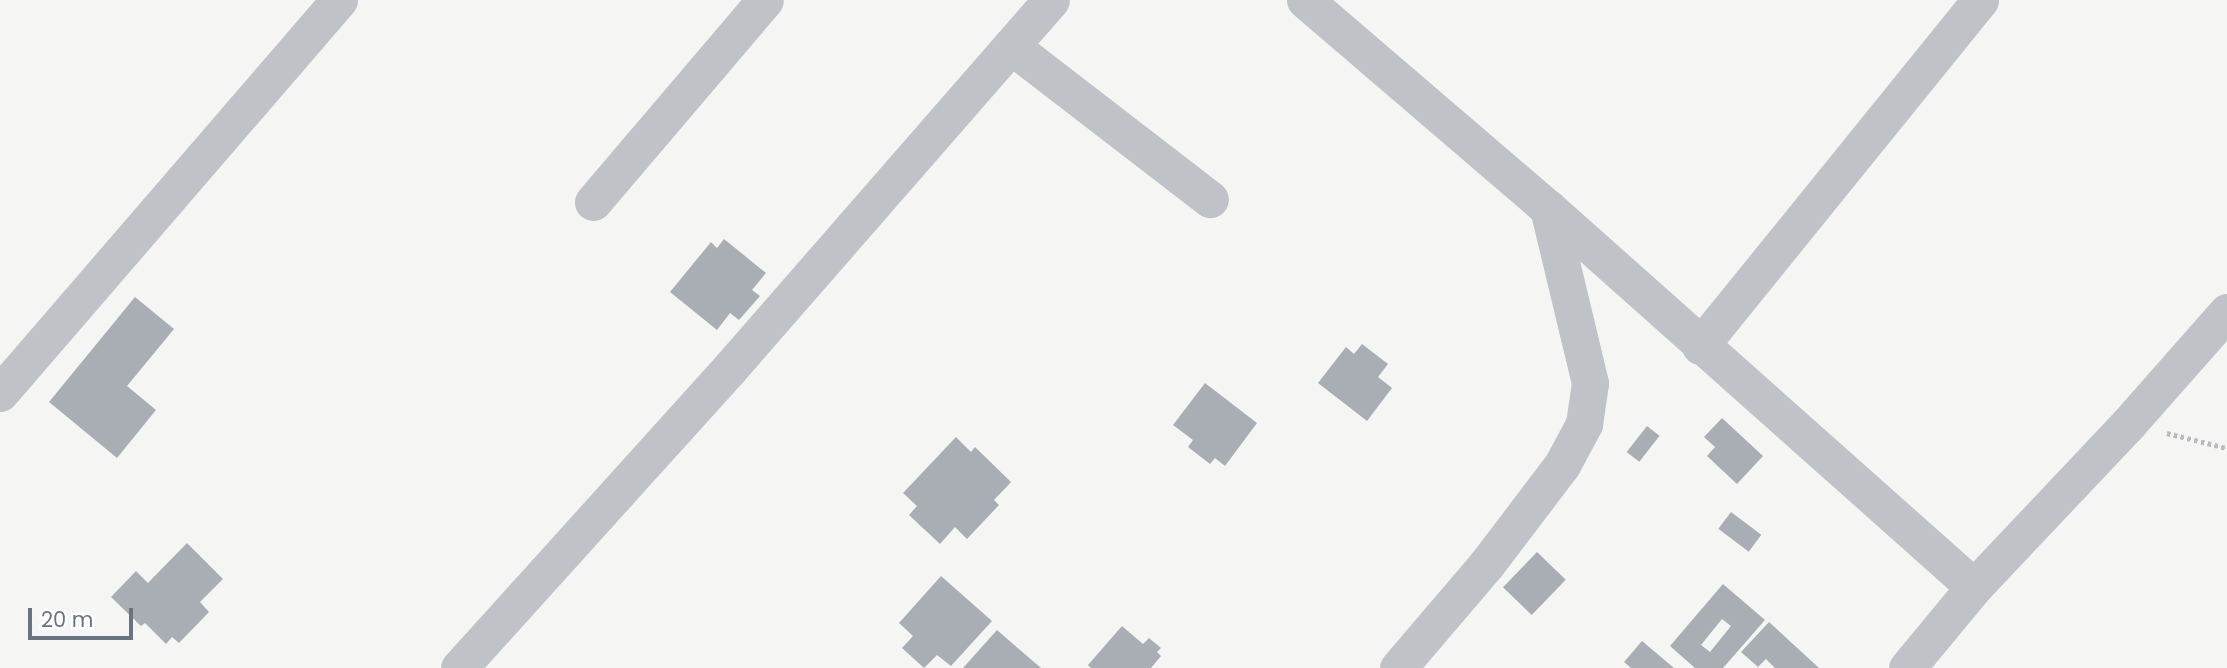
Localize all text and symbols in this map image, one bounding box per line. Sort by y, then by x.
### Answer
scale bar [32,594,136,638]
text: 20 m [41,605,94,634]

